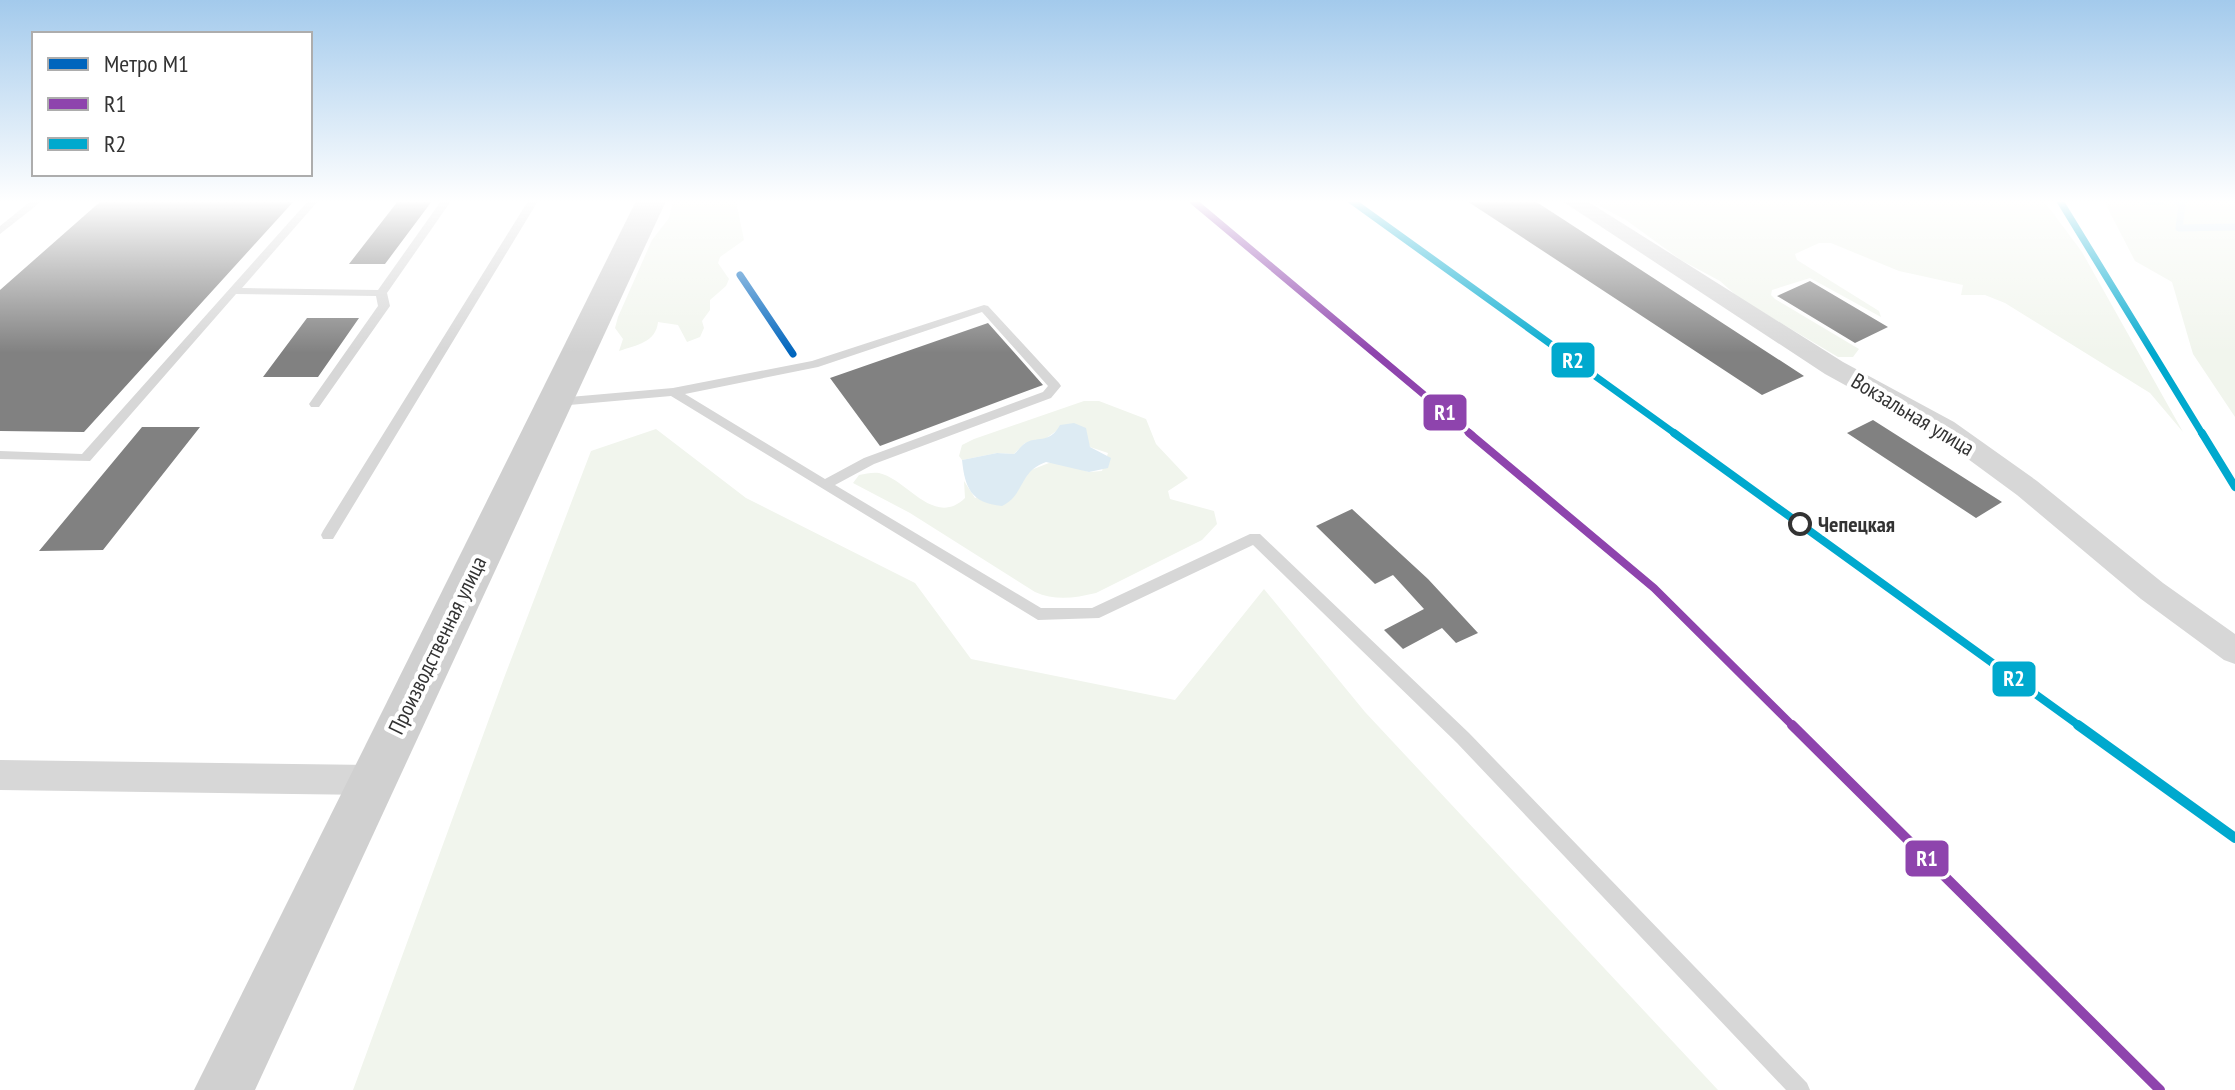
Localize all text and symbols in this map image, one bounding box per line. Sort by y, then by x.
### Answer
legend [32,32,312,176]
text: Метро M1 [104,48,189,79]
text: R1 [104,88,126,119]
text: R2 [104,128,126,159]
line badge: R2 [1550,341,1596,379]
text: R2 [1562,346,1584,374]
street label: Вокзальная улица [1846,366,1980,462]
line badge: R1 [1422,393,1468,432]
text: R1 [1434,398,1456,426]
place label: Чепецкая [1818,510,1895,538]
marker: Чепецкая [1789,513,1811,535]
street label: Производственная улица [382,551,492,739]
line badge: R2 [1991,660,2037,698]
text: R2 [2003,664,2025,692]
line badge: R1 [1904,839,1950,878]
text: R1 [1916,844,1938,872]

